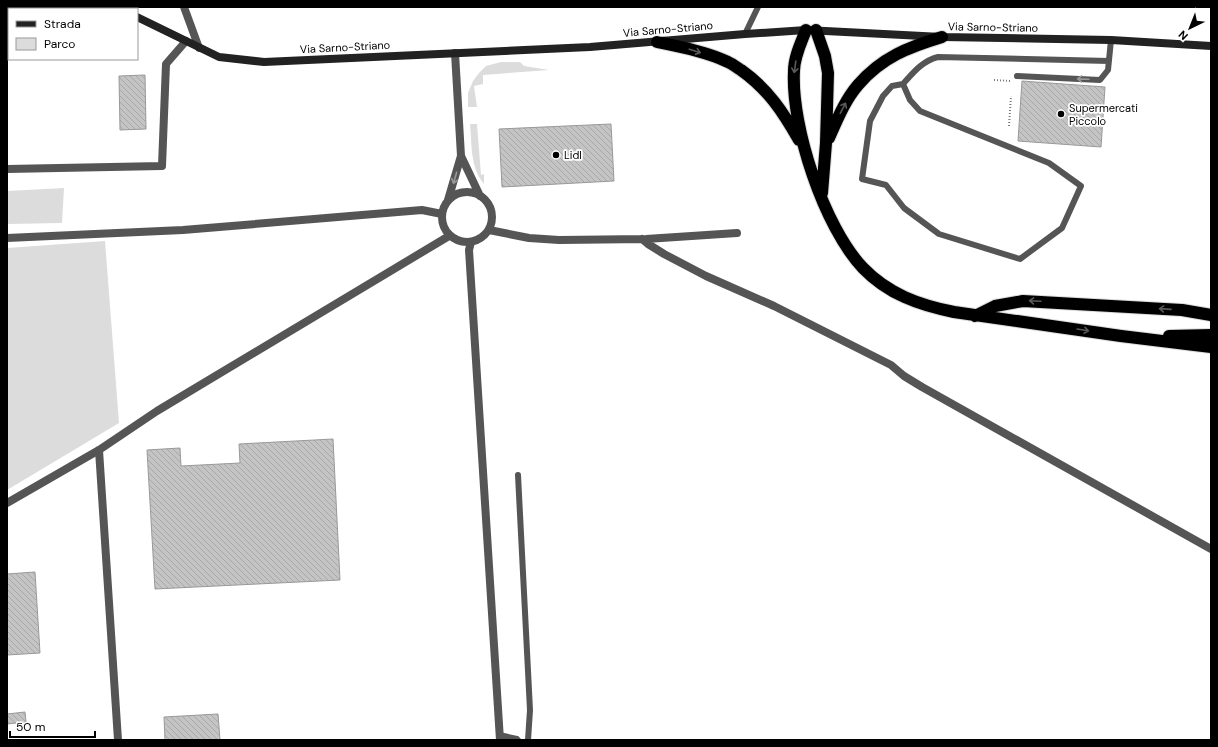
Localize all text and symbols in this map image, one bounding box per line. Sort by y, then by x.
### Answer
legend [8,8,138,60]
north arrow [1170,8,1210,48]
text: Strada [44,16,81,32]
street label: Via Sarno-Striano [622,18,714,40]
street label: Via Sarno-Striano [948,19,1038,35]
text: N [1175,27,1191,43]
text: Parco [44,36,75,52]
street label: Via Sarno-Striano [300,38,390,56]
one-way arrow [689,48,702,55]
one-way arrow [791,61,799,74]
one-way arrow [1077,75,1090,83]
place label: Supermercati Piccolo [1069,101,1138,128]
one-way arrow [840,102,848,114]
marker: Supermercati Piccolo [1056,109,1066,119]
place label: Lidl [564,148,582,162]
marker: Lidl [551,150,561,160]
one-way arrow [451,171,458,184]
one-way arrow [1029,298,1042,305]
one-way arrow [1159,305,1172,312]
one-way arrow [1076,326,1089,334]
scale bar [10,713,95,739]
text: 50 m [16,719,45,735]

